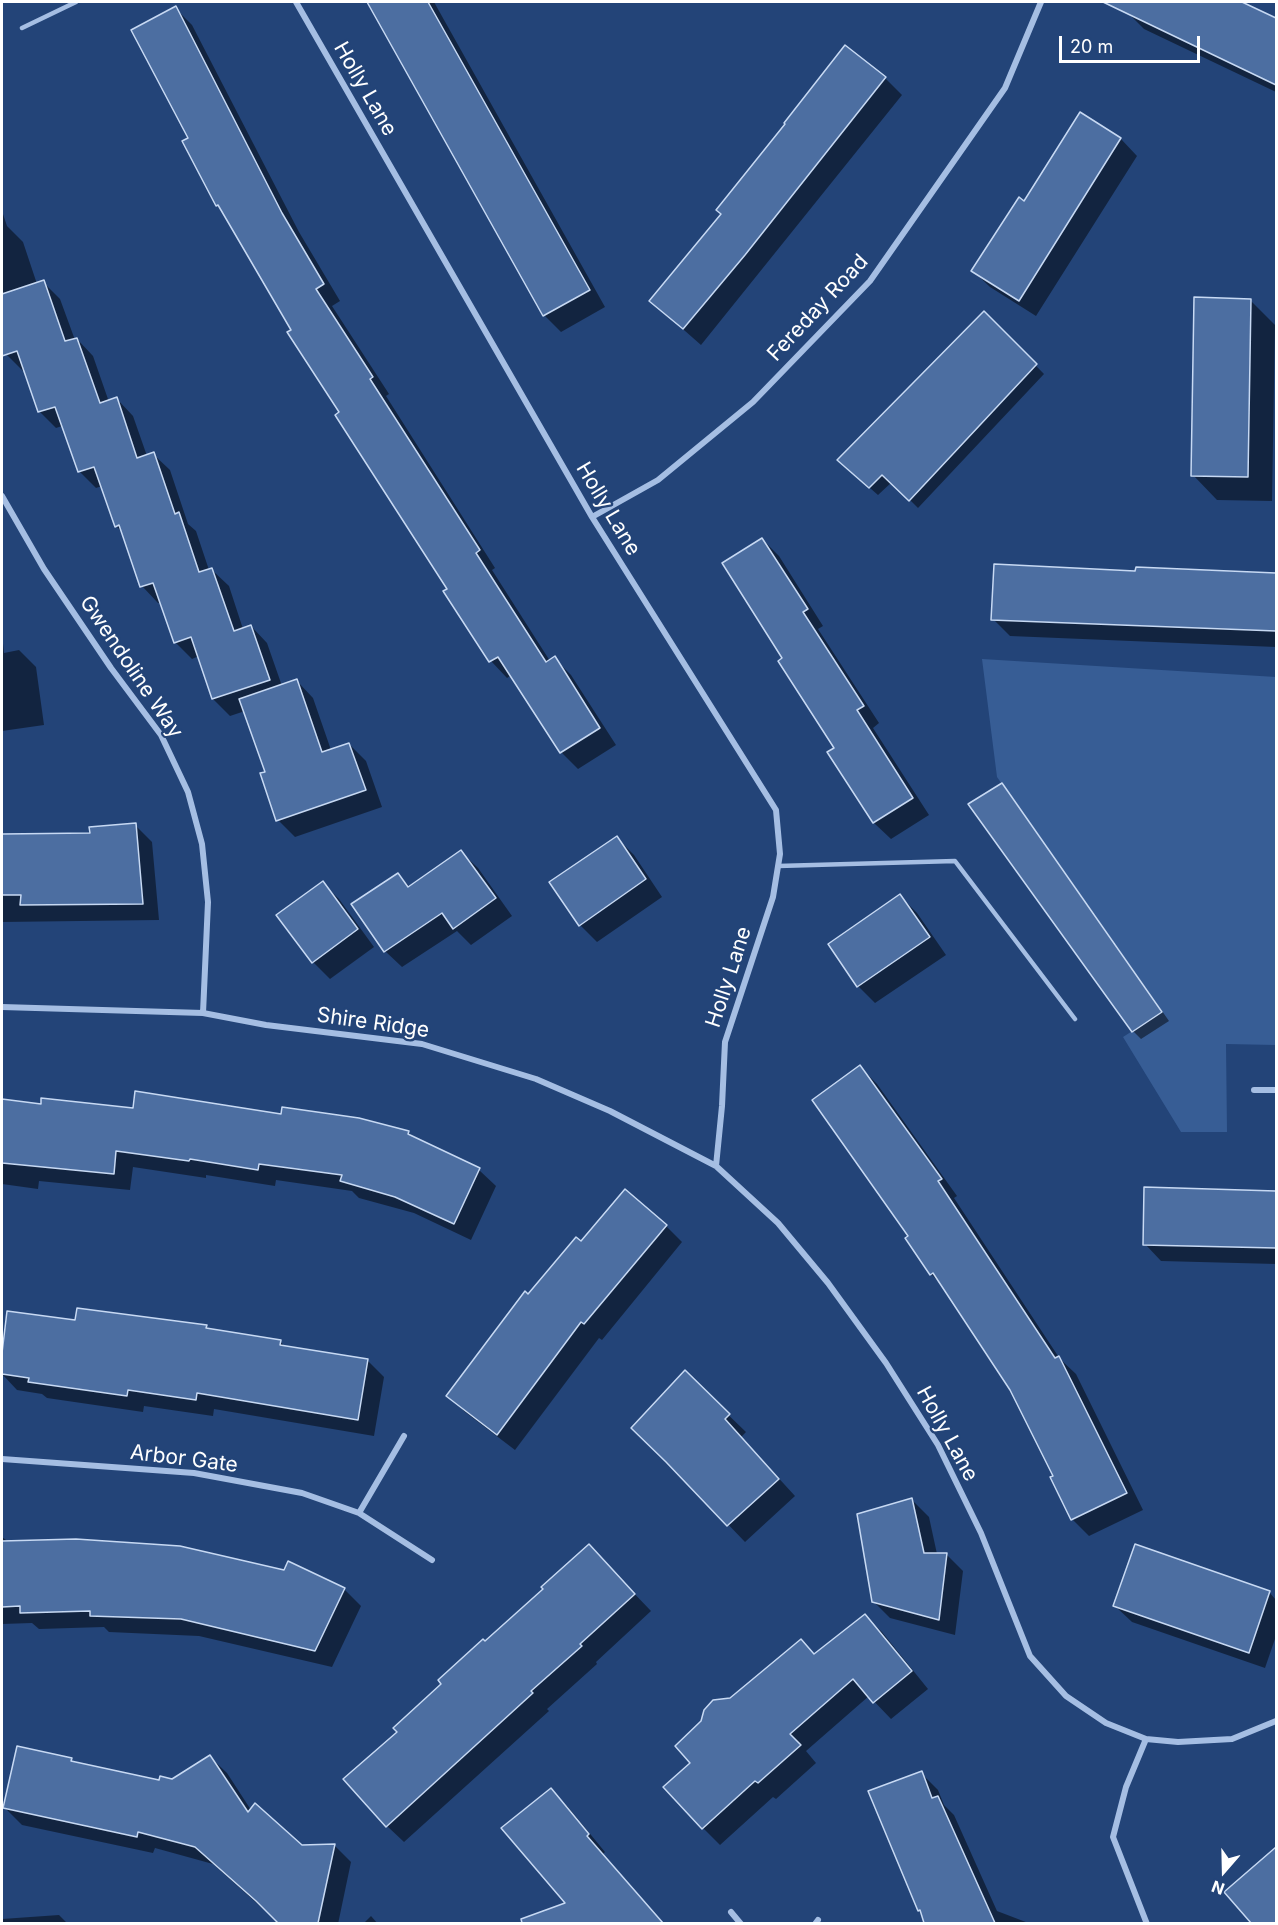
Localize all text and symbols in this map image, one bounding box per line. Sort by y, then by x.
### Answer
scale bar [1062,24,1203,62]
text: 20 m [1070,36,1113,57]
street label: Holly Lane [328,37,402,141]
street label: Fereday Road [762,250,874,366]
street label: Holly Lane [570,458,646,560]
street label: Gwendoline Way [74,591,188,743]
street label: Holly Lane [701,923,757,1031]
street label: Shire Ridge [315,1003,431,1043]
street label: Holly Lane [911,1382,983,1486]
street label: Arbor Gate [129,1440,239,1478]
north arrow [1194,1841,1254,1901]
text: N [1209,1876,1227,1899]

